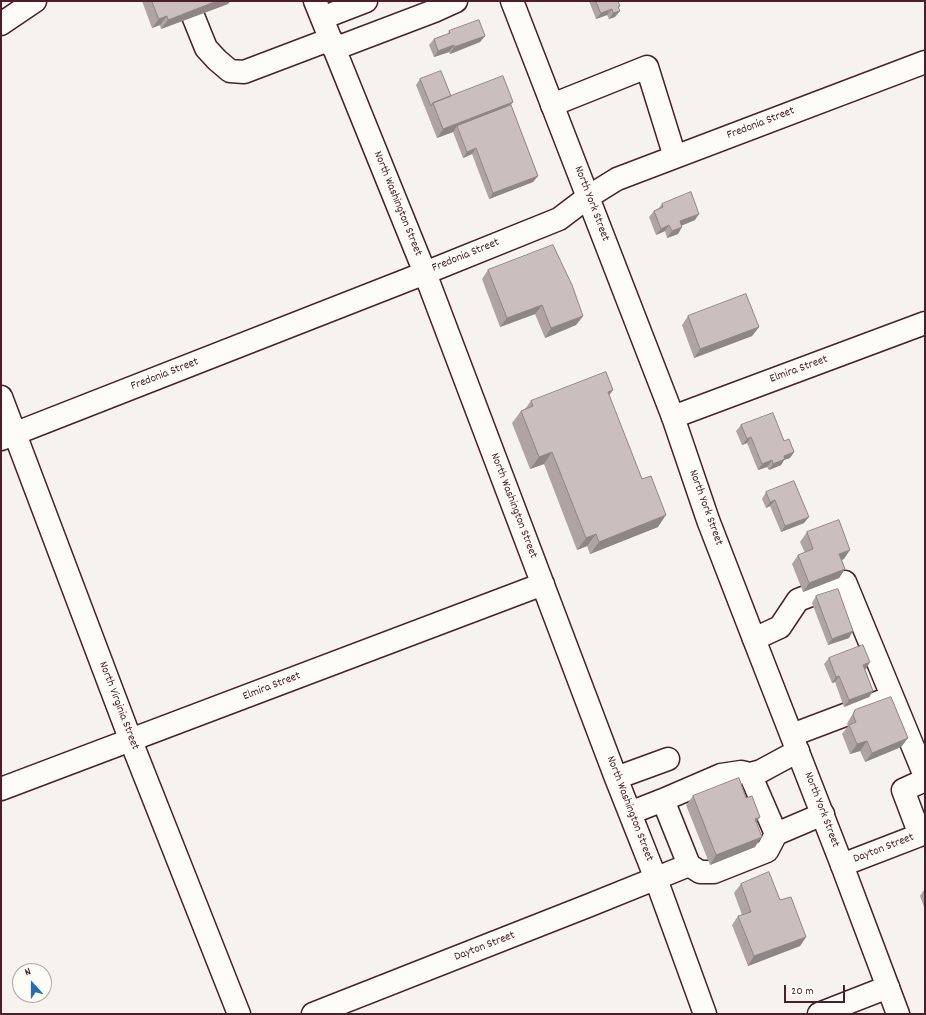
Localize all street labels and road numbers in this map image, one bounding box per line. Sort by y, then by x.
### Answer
street label: Fredonia Street [725,104,797,144]
street label: North Washington Street [369,150,425,258]
street label: North York Street [570,164,612,244]
street label: Fredonia Street [430,236,502,276]
street label: Elmira Street [768,353,830,387]
street label: Fredonia Street [129,355,201,395]
street label: North Washington Street [486,451,540,561]
street label: North York Street [685,468,725,548]
street label: North Virginia Street [95,660,141,752]
street label: Elmira Street [241,669,303,705]
street label: North Washington Street [602,754,656,864]
street label: North York Street [800,770,842,850]
street label: Dayton Street [852,831,916,867]
street label: Dayton Street [453,929,517,965]

